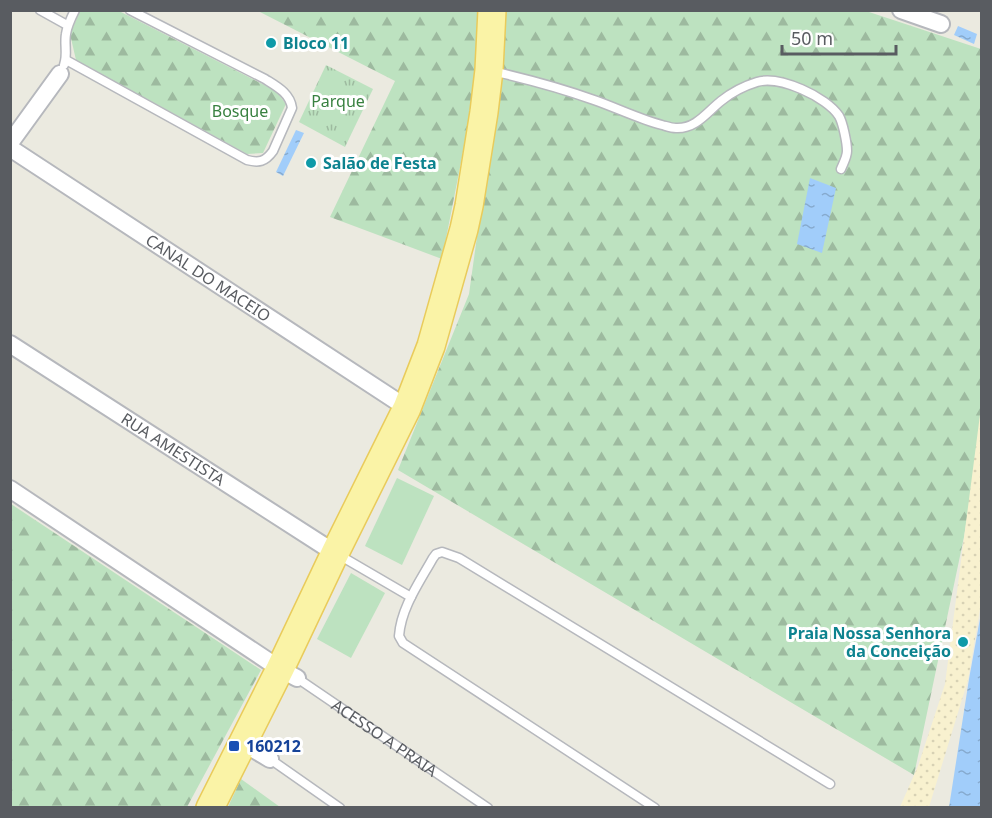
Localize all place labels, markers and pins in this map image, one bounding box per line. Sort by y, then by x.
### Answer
place label: Bloco 11 [283,32,349,54]
marker: Bloco 11 [264,36,278,50]
place label: Salão de Festa [323,152,437,174]
marker: Salão de Festa [304,156,318,170]
place label: Praia Nossa Senhora da Conceição [788,622,951,662]
marker: Praia Nossa Senhora da Conceição [956,635,970,649]
place label: 160212 [246,735,301,757]
marker: 160212 [227,739,241,753]

